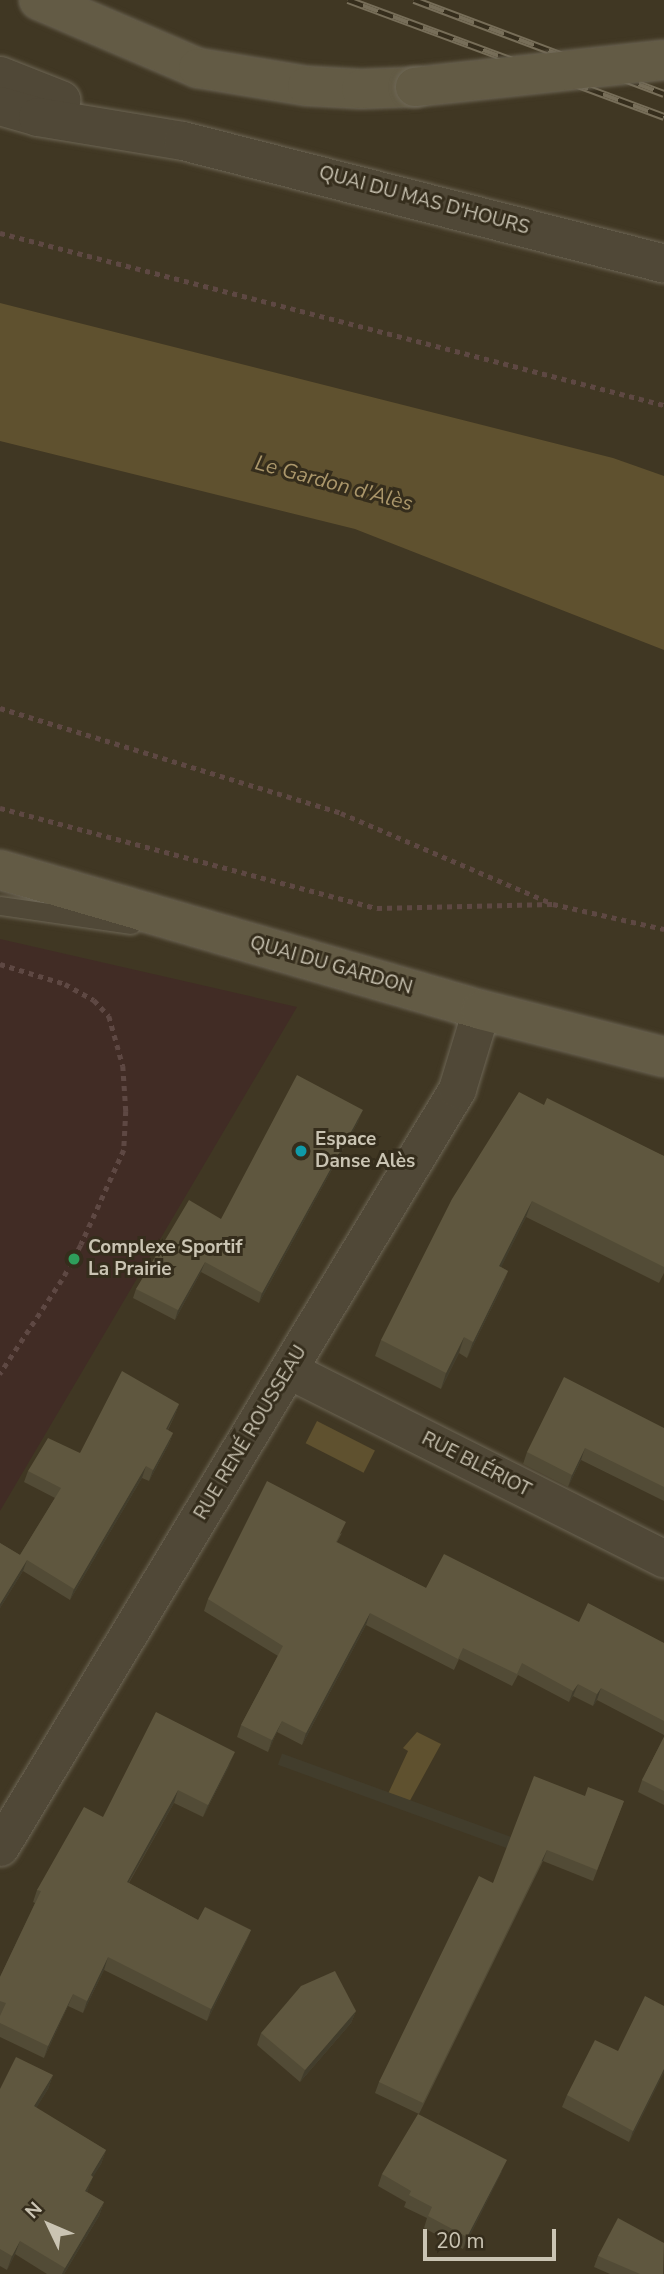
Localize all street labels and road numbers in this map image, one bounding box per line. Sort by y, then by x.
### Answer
street label: QUAI DU MAS D'HOURS [316,162,532,240]
street label: QUAI DU GARDON [247,932,415,1000]
street label: RUE RENÉ ROUSSEAU [190,1342,312,1524]
street label: RUE BLÉRIOT [418,1428,534,1502]

